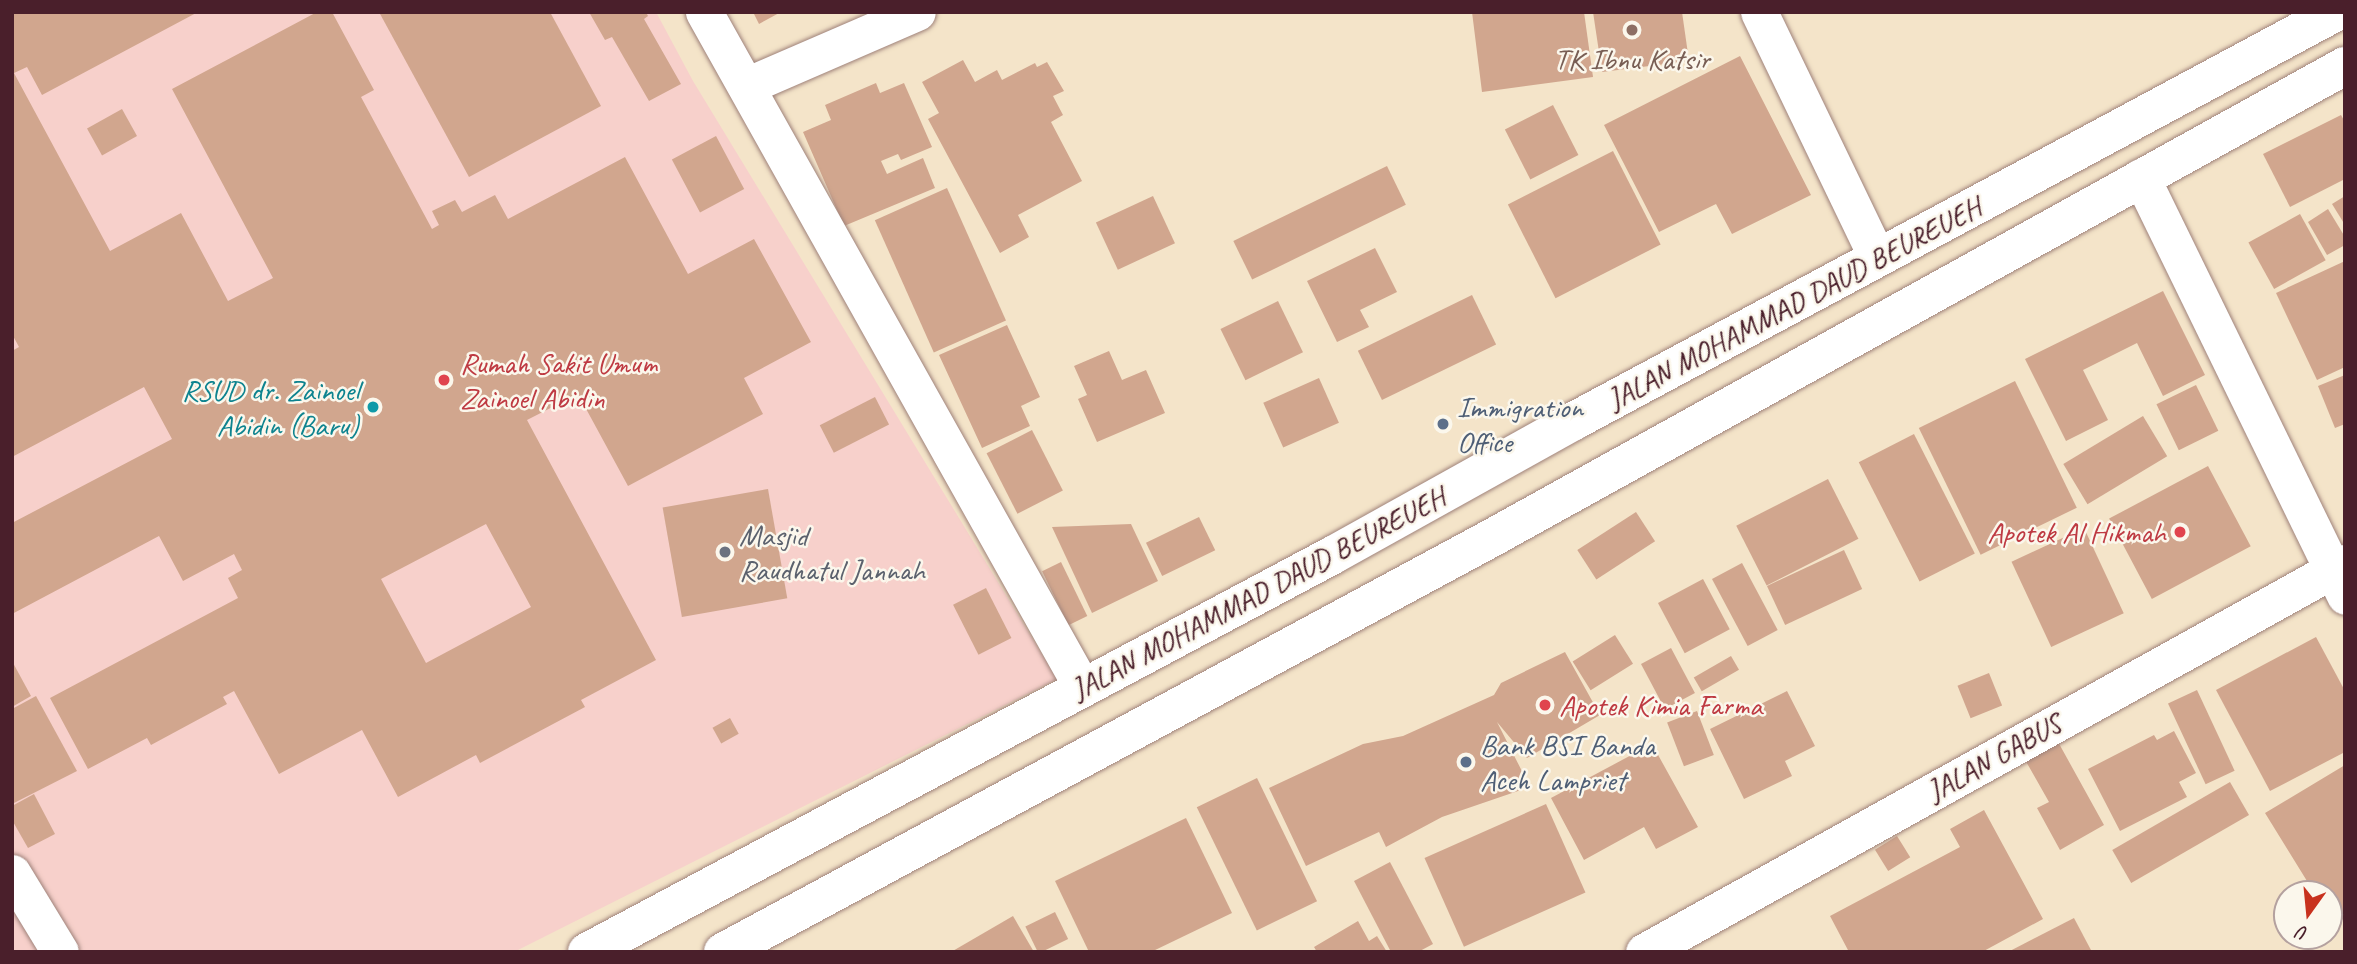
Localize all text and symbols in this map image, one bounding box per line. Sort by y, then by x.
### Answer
marker: TK Ibnu Katsir [1624,22,1640,38]
place label: TK Ibnu Katsir [1554,41,1710,77]
street label: JALAN MOHAMMAD DAUD BEUREUEH [1600,189,1988,417]
place label: Rumah Sakit Umum Zainoel Abidin [460,345,659,416]
marker: Rumah Sakit Umum Zainoel Abidin [434,370,454,390]
place label: RSUD dr. Zainoel Abidin (Baru) [182,372,359,442]
place label: Immigration Office [1457,389,1583,460]
marker: RSUD dr. Zainoel Abidin (Baru) [365,399,381,415]
marker: Immigration Office [1435,416,1451,432]
street label: JALAN MOHAMMAD DAUD BEUREUEH [1064,479,1452,707]
place label: Apotek Al Hikmah [1986,514,2166,550]
place label: Masjid Raudhatul Jannah [739,517,925,588]
marker: Apotek Al Hikmah [2172,524,2188,540]
marker: Masjid Raudhatul Jannah [717,544,733,560]
place label: Apotek Kimia Farma [1559,687,1764,723]
marker: Apotek Kimia Farma [1537,697,1553,713]
street label: JALAN GABUS [1920,705,2068,809]
place label: Bank BSI Banda Aceh Lampriet [1480,727,1655,798]
marker: Bank BSI Banda Aceh Lampriet [1458,754,1474,770]
north arrow [2273,880,2343,950]
text: U [2296,921,2311,946]

